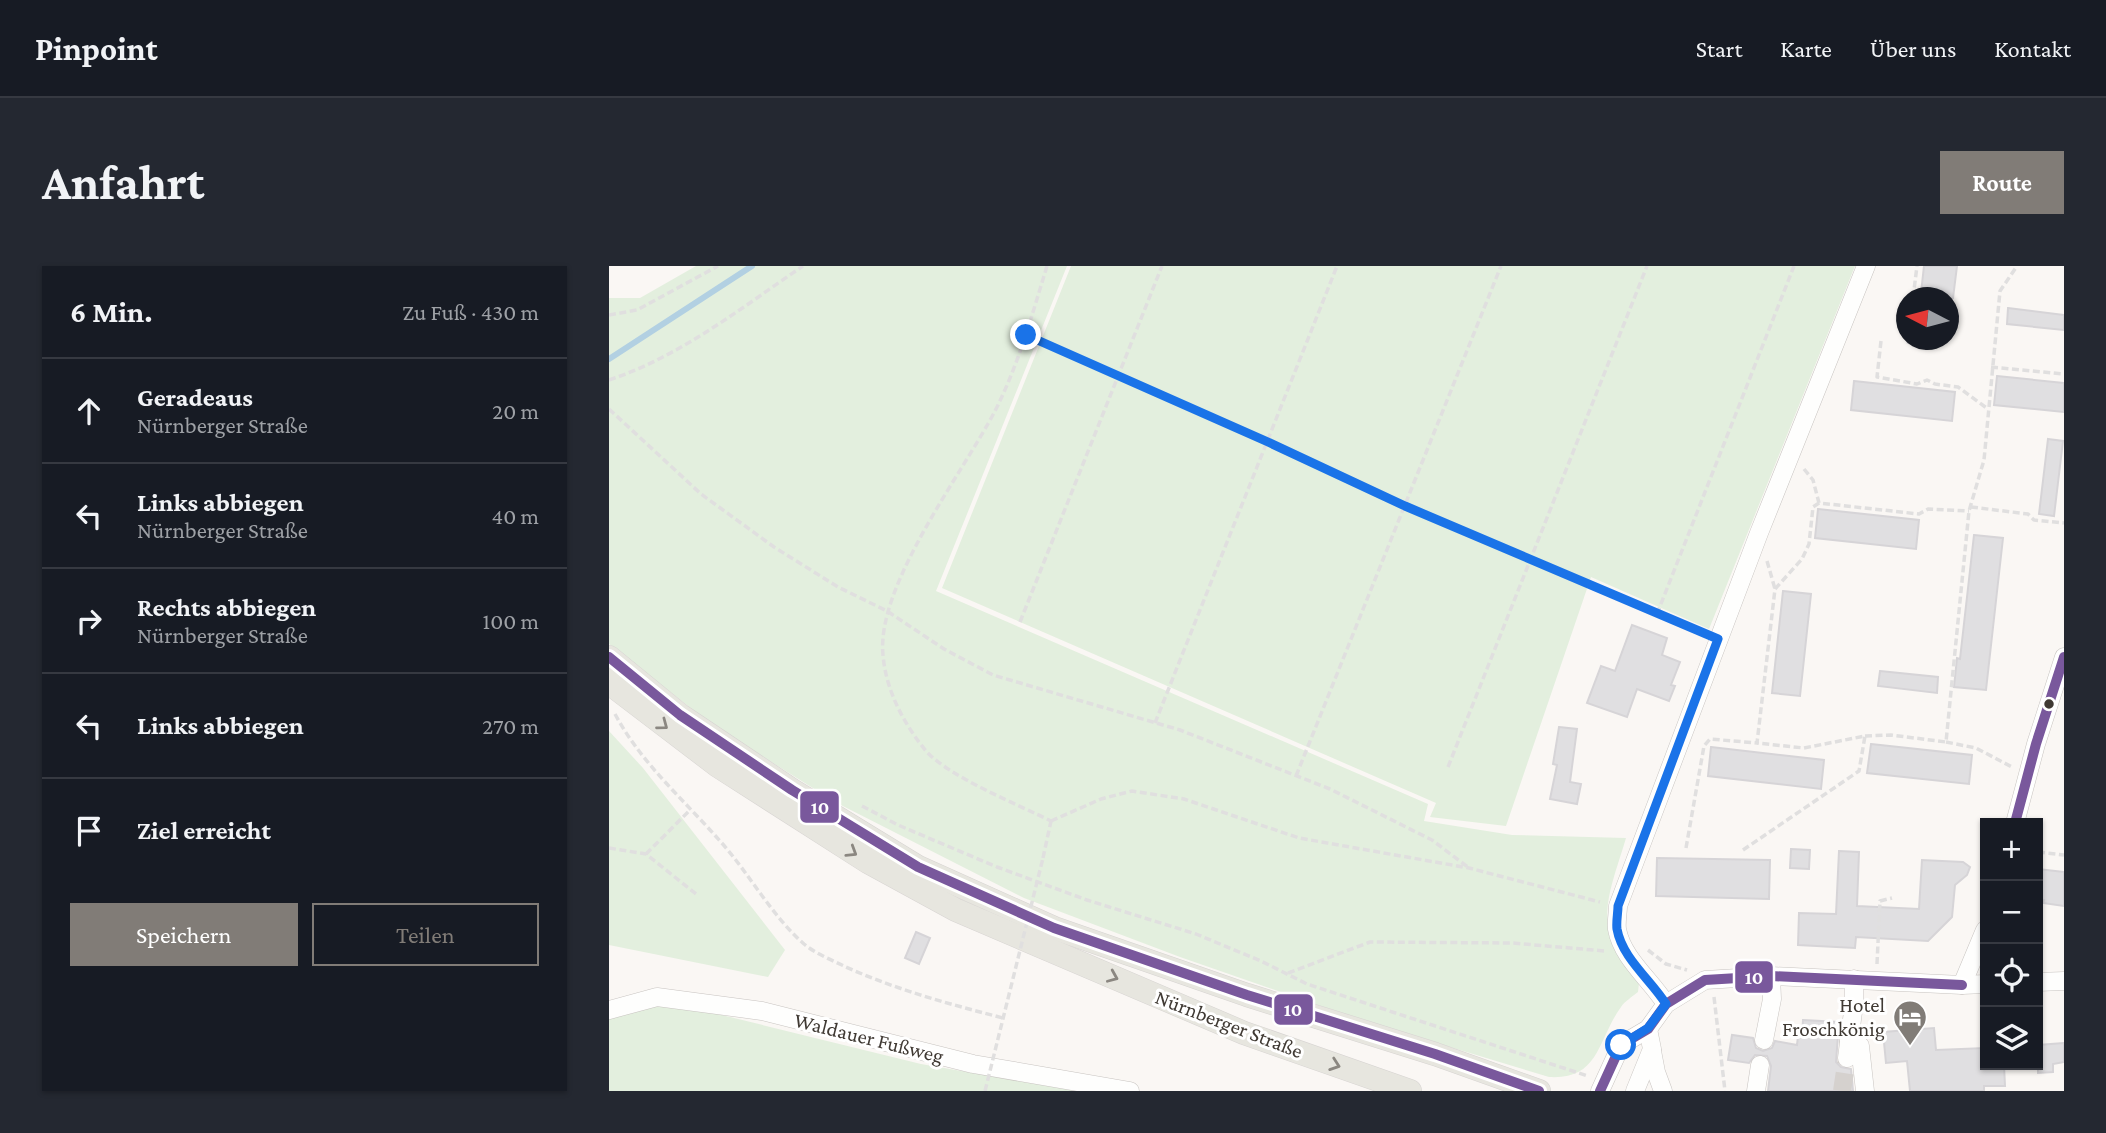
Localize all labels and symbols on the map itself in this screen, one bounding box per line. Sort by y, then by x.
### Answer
north arrow [1896,287,1959,350]
route end [1010,319,1041,350]
unlabelled marker [2042,697,2056,711]
one-way arrow [656,716,668,729]
line badge: 10 [799,790,840,824]
text: 10 [811,797,829,818]
one-way arrow [844,843,857,856]
line badge: 10 [1734,960,1774,994]
text: 10 [1745,967,1763,988]
one-way arrow [1106,969,1118,983]
street label: Nürnberger Straße [1152,985,1306,1063]
line badge: 10 [1273,993,1314,1026]
place label: Hotel Froschkönig [1782,993,1885,1041]
hotel icon: Hotel Froschkönig [1891,998,1929,1047]
text: 10 [1284,999,1302,1020]
street label: Waldauer Fußweg [792,1008,946,1068]
route start [1605,1029,1636,1060]
one-way arrow [1328,1057,1340,1071]

